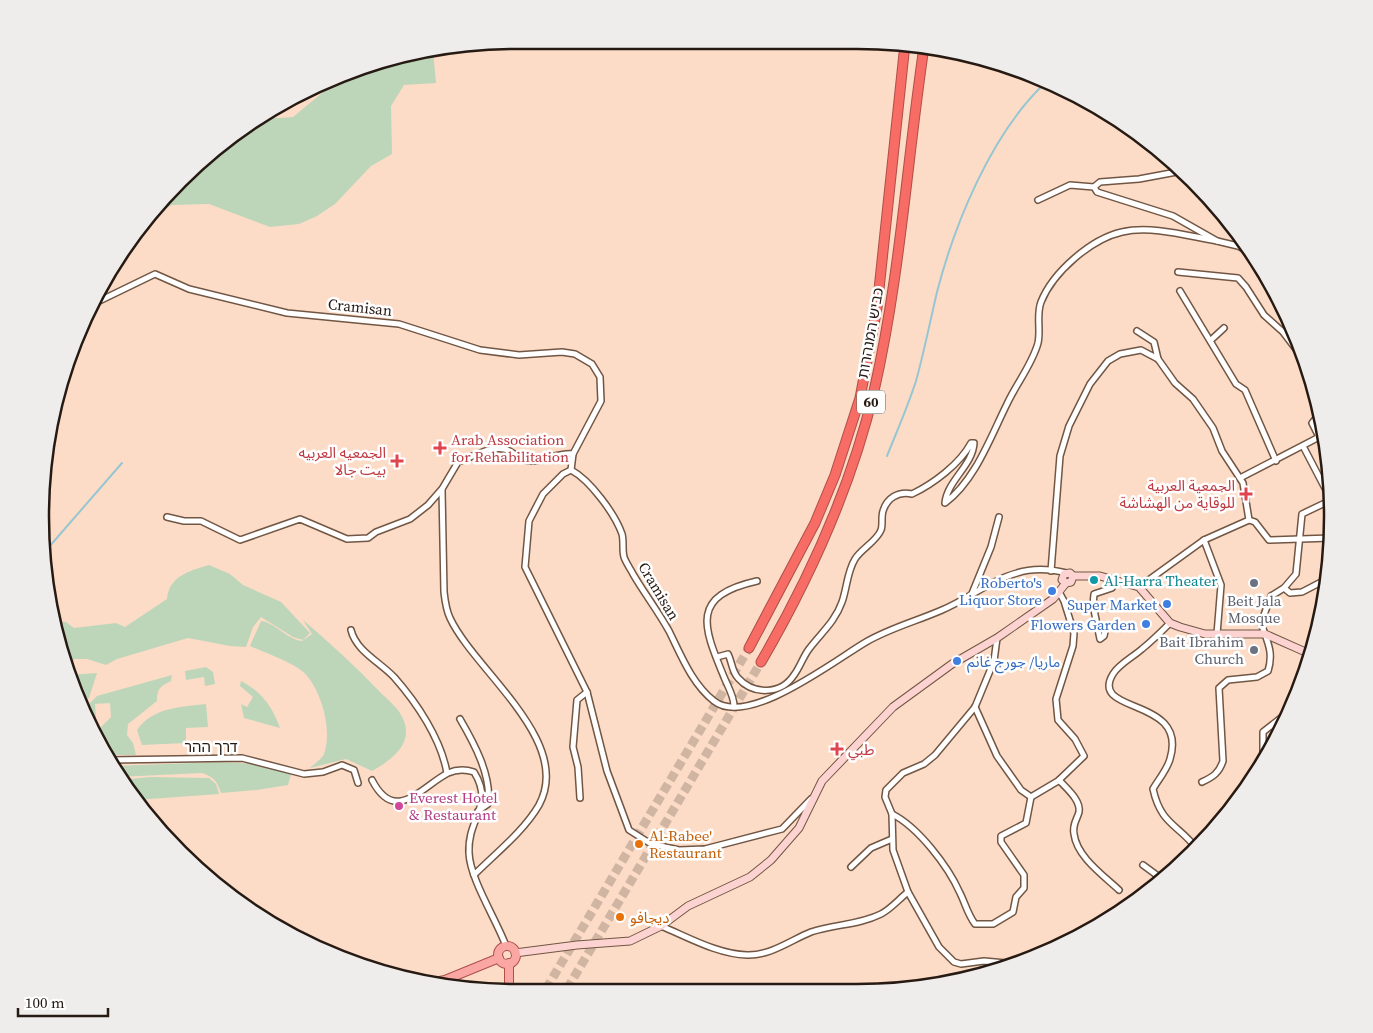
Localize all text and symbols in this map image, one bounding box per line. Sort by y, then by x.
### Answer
street label: כביש המנהרות [852,286,888,380]
street label: Cramisan [327,293,393,321]
road number: 60 [857,391,885,414]
place label: Arab Association for Rehabilitation [451,429,569,467]
marker: Arab Association for Rehabilitation [433,441,447,455]
place label: الجمعيه العربيه بيت جالا [298,442,386,480]
marker: الجمعيه العربيه بيت جالا [390,454,404,468]
place label: الجمعية العربية للوقاية من الهشاشة [1120,475,1235,513]
marker: الجمعية العربية للوقاية من الهشاشة [1239,487,1253,501]
street label: Cramisan [633,558,685,624]
place label: Al-Harra Theater [1104,570,1218,591]
place label: Roberto's Liquor Store [959,572,1042,610]
marker: Al-Harra Theater [1088,574,1100,586]
marker: Beit Jala Mosque [1248,577,1260,589]
marker: Roberto's Liquor Store [1046,585,1058,597]
place label: Beit Jala Mosque [1227,590,1282,628]
place label: Super Market [1067,594,1157,615]
marker: Super Market [1161,598,1173,610]
place label: Flowers Garden [1030,614,1136,635]
marker: Flowers Garden [1140,618,1152,630]
place label: Bait Ibrahim Church [1159,631,1244,669]
marker: Bait Ibrahim Church [1248,644,1260,656]
place label: ماريا/ جورج غانم [967,651,1060,674]
marker: ماريا/ جورج غانم [951,655,963,667]
street label: דרך ההר [184,736,238,757]
place label: طبي [848,739,874,761]
marker: طبي [830,742,844,756]
place label: Everest Hotel & Restaurant [409,787,498,825]
marker: Everest Hotel & Restaurant [393,800,405,812]
place label: Al-Rabee' Restaurant [649,825,722,863]
marker: Al-Rabee' Restaurant [633,838,645,850]
place label: ديجافو [630,907,669,928]
marker: ديجافو [614,911,626,923]
scale bar [18,986,108,1018]
text: 100 m [25,992,65,1013]

